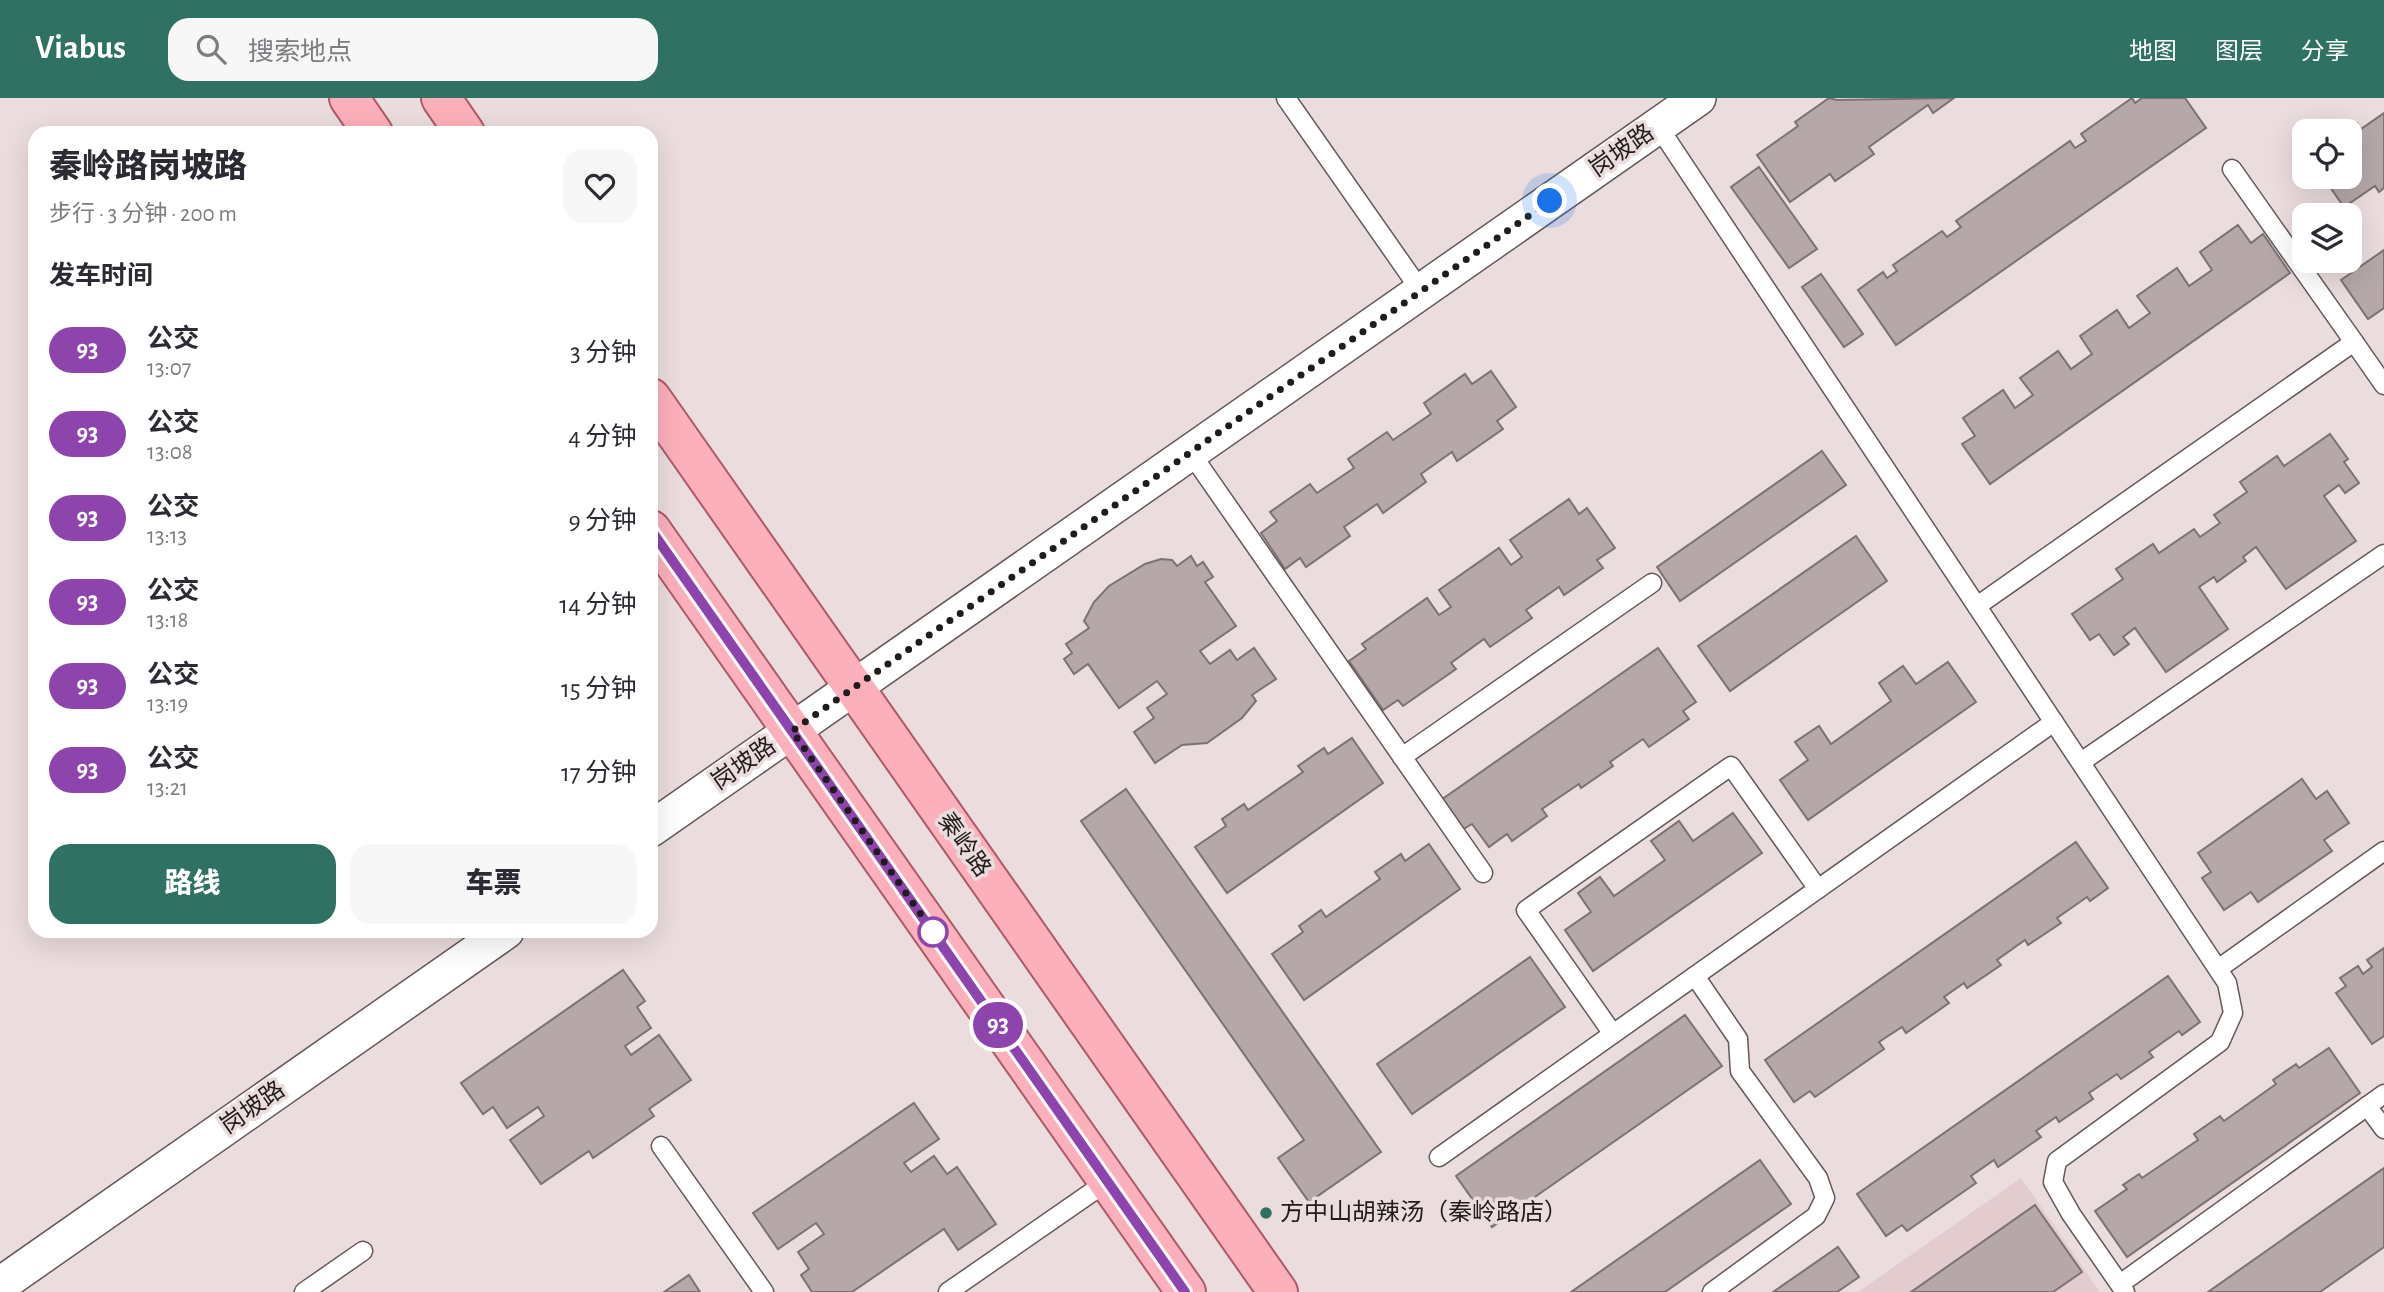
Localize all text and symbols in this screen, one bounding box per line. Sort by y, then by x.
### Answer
search box [168,18,658,81]
icon: search [192,30,230,68]
text: Viabus [35,32,126,65]
text: 搜索地点 [248,39,352,65]
text: 地图 [2129,40,2177,64]
text: 图层 [2215,40,2263,64]
text: 分享 [2301,40,2349,64]
street label: 岗坡路 [1584,119,1658,181]
map controls [2292,119,2362,273]
button: locate [2292,119,2362,189]
button: heart [563,149,637,223]
text: 秦岭路岗坡路 [49,151,247,184]
your location [1532,183,1567,218]
text: 步行 · 3 分钟 · 200 m [49,203,237,226]
button: layers [2292,203,2362,273]
text: 发车时间 [49,263,153,289]
text: 公交 [147,326,199,352]
text: 93 [77,338,98,362]
text: 3 分钟 [570,340,637,366]
text: 13:07 [147,357,191,380]
text: 公交 [147,410,199,436]
text: 93 [77,422,98,446]
text: 4 分钟 [568,424,637,450]
text: 13:08 [147,441,193,464]
text: 公交 [147,494,199,520]
text: 93 [77,506,98,530]
text: 9 分钟 [568,508,637,534]
text: 13:13 [147,525,187,548]
text: 公交 [147,578,199,604]
text: 93 [77,590,98,614]
text: 14 分钟 [559,592,637,618]
text: 13:18 [147,609,188,632]
text: 公交 [147,662,199,688]
text: 93 [77,674,98,698]
text: 15 分钟 [561,676,637,702]
text: 13:19 [147,693,188,716]
street label: 岗坡路 [706,732,780,794]
text: 公交 [147,746,199,772]
text: 93 [77,758,98,782]
text: 17 分钟 [561,760,637,786]
text: 13:21 [147,777,188,800]
street label: 秦岭路 [934,807,996,881]
button: 路线 [49,844,336,924]
button: 车票 [350,844,637,924]
unlabelled marker [918,917,948,947]
line badge: 93 [967,1002,1030,1048]
text: 93 [987,1013,1009,1037]
street label: 岗坡路 [215,1076,289,1138]
place label: 方中山胡辣汤（秦岭路店） [1280,1199,1568,1225]
marker: 方中山胡辣汤（秦岭路店） [1258,1205,1274,1221]

